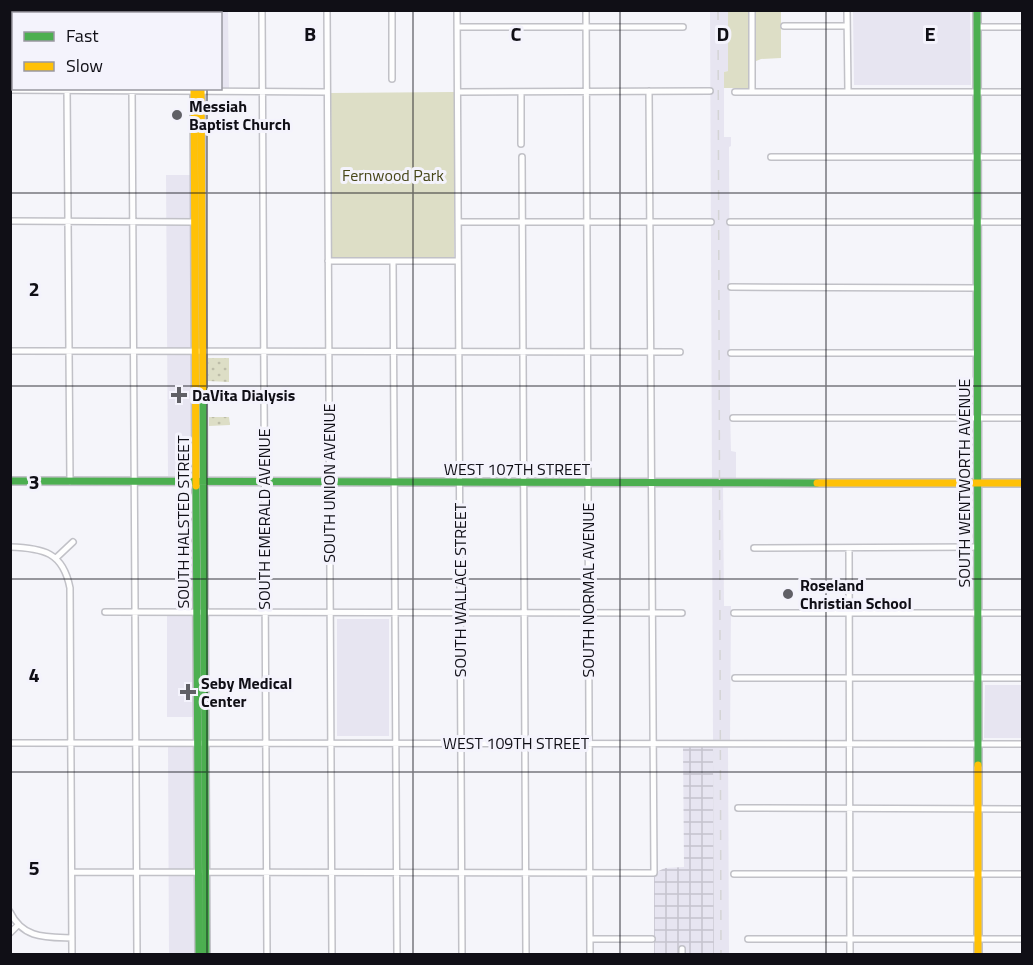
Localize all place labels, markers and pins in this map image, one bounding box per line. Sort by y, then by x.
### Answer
place label: Messiah Baptist Church [189,94,291,136]
marker: Messiah Baptist Church [170,108,184,122]
place label: DaVita Dialysis [192,383,295,407]
marker: DaVita Dialysis [170,386,188,404]
place label: Roseland Christian School [800,573,912,615]
marker: Roseland Christian School [781,587,795,601]
place label: Seby Medical Center [201,671,292,713]
marker: Seby Medical Center [179,683,197,701]

